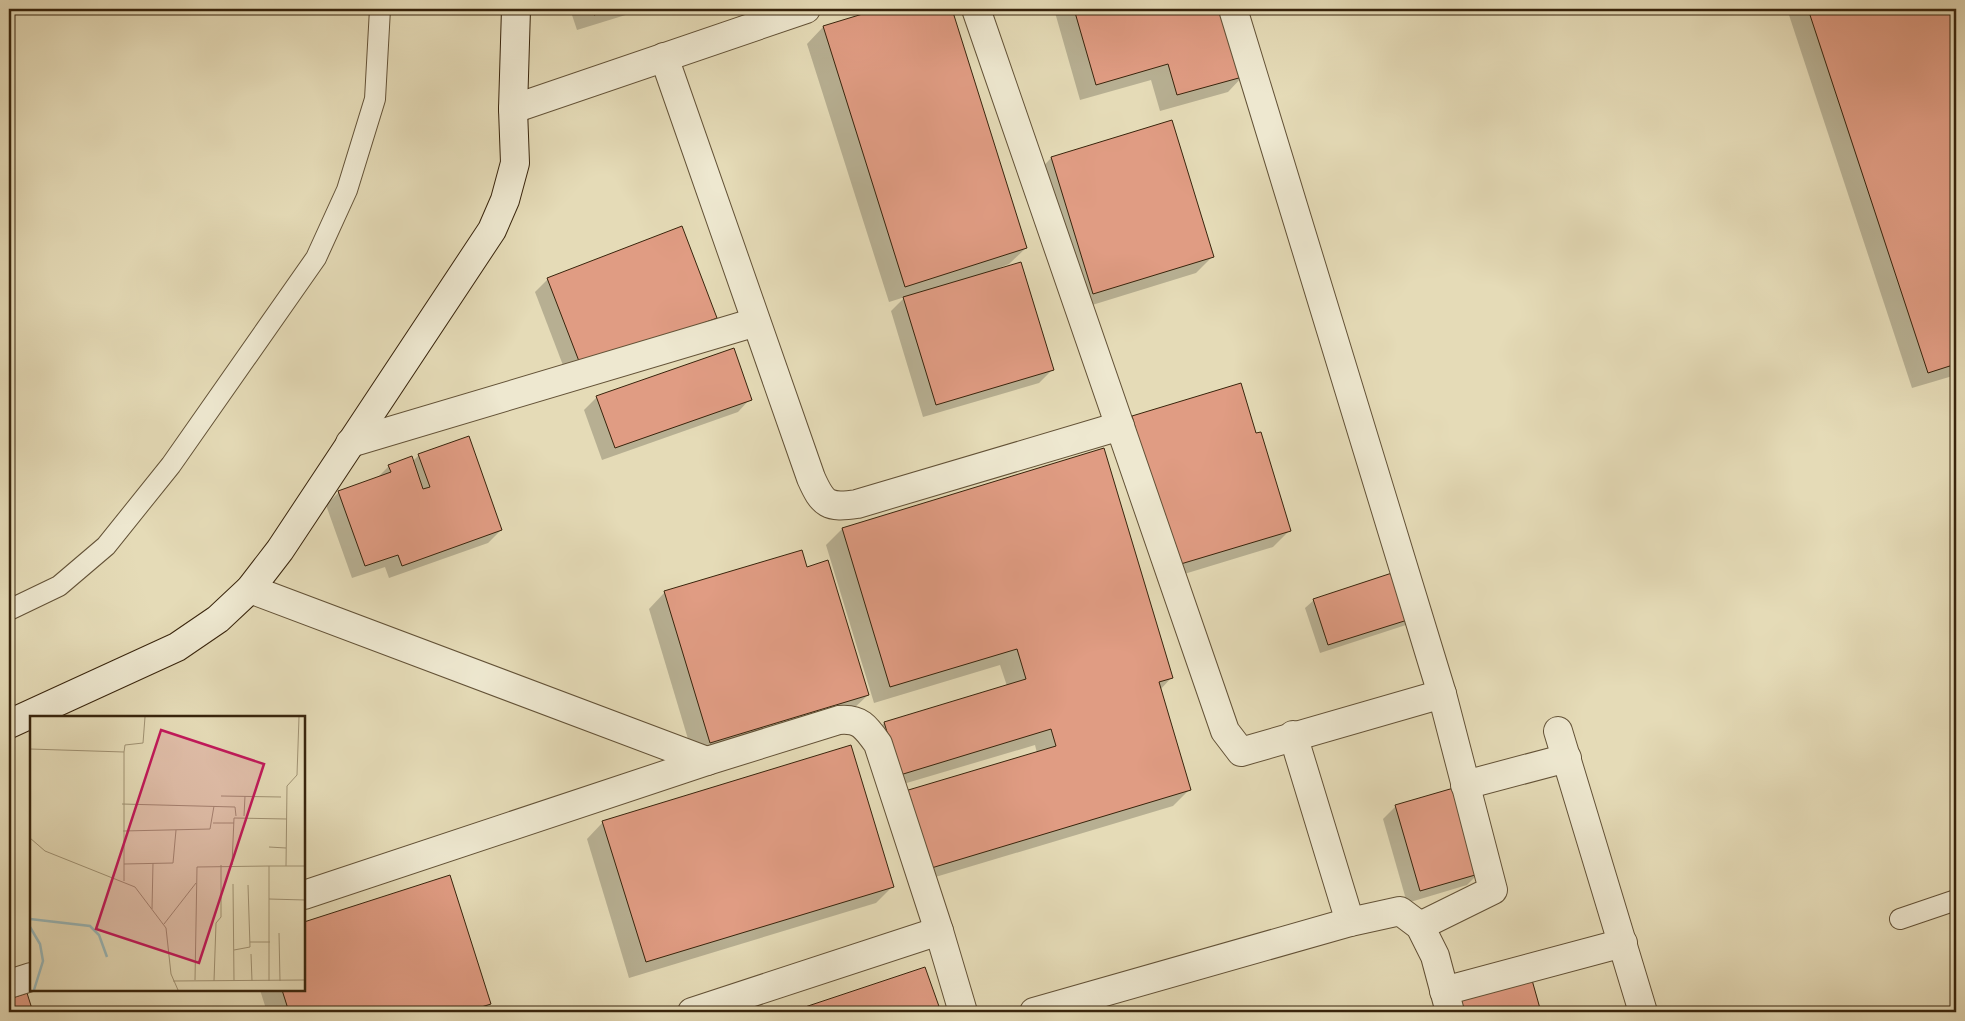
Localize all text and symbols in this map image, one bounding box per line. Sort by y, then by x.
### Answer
inset map [30,716,305,991]

